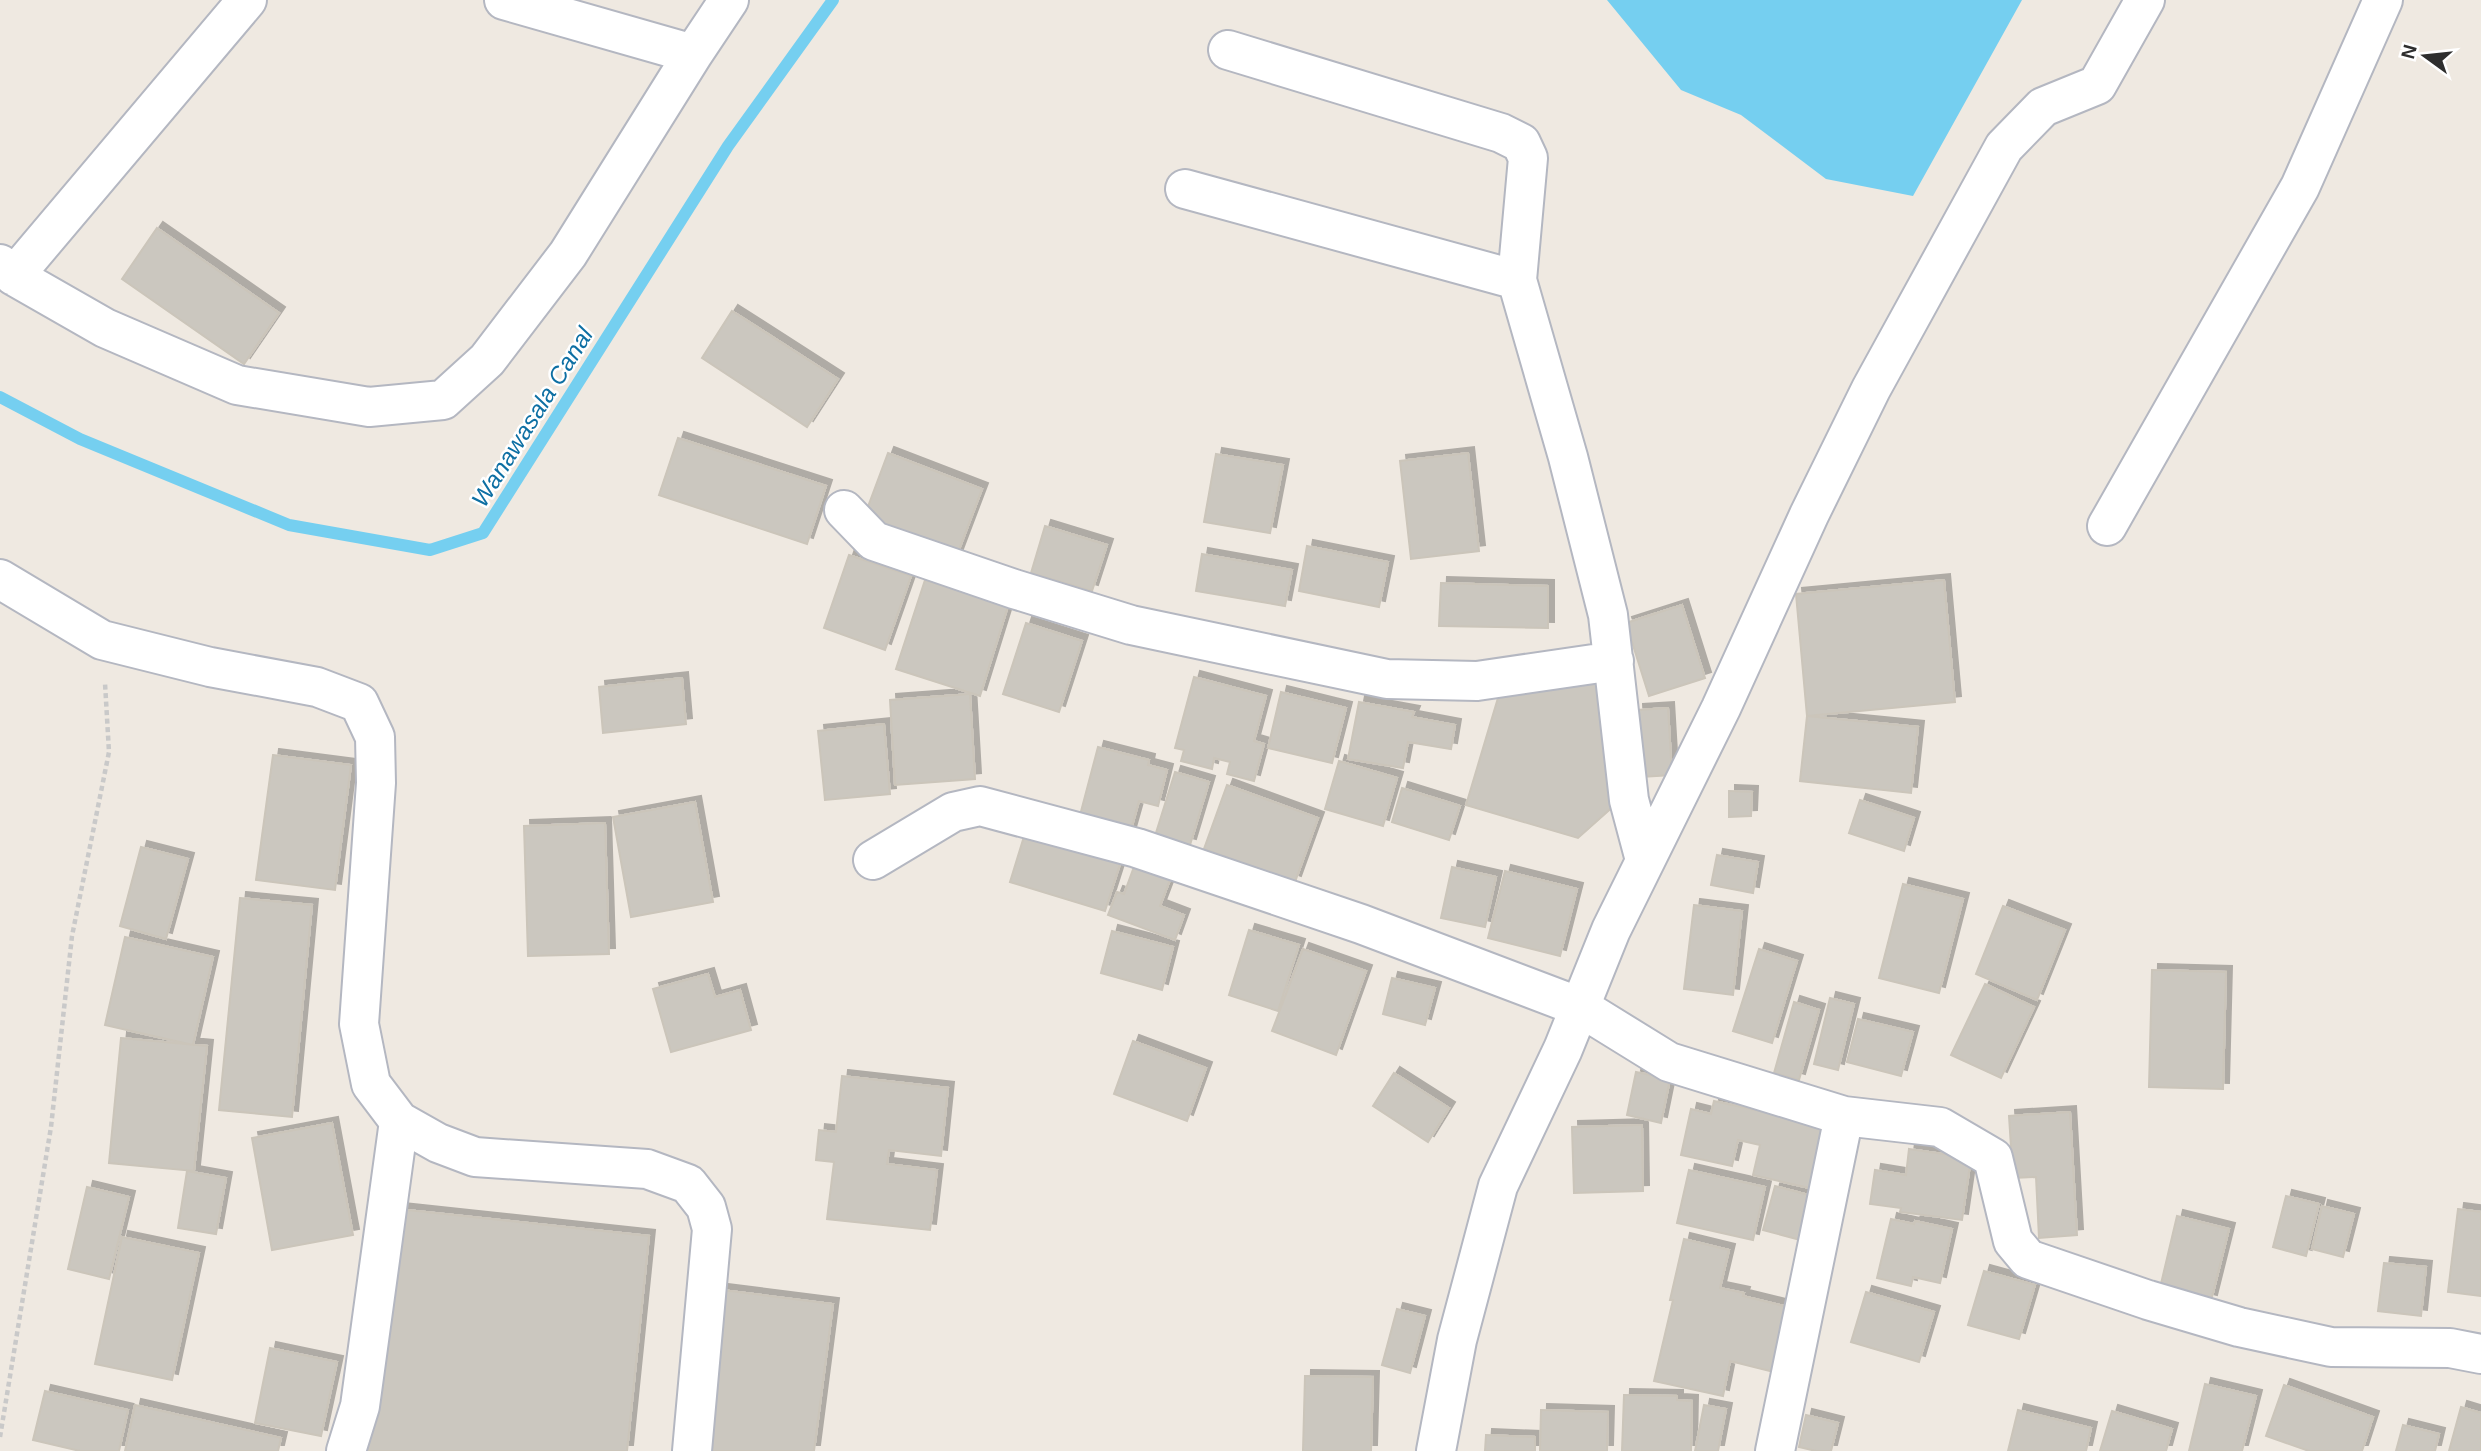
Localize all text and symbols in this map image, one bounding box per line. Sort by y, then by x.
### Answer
north arrow [2390,21,2460,91]
text: N [2397,42,2421,61]
water label: Wanawasala Canal [466,322,598,512]

